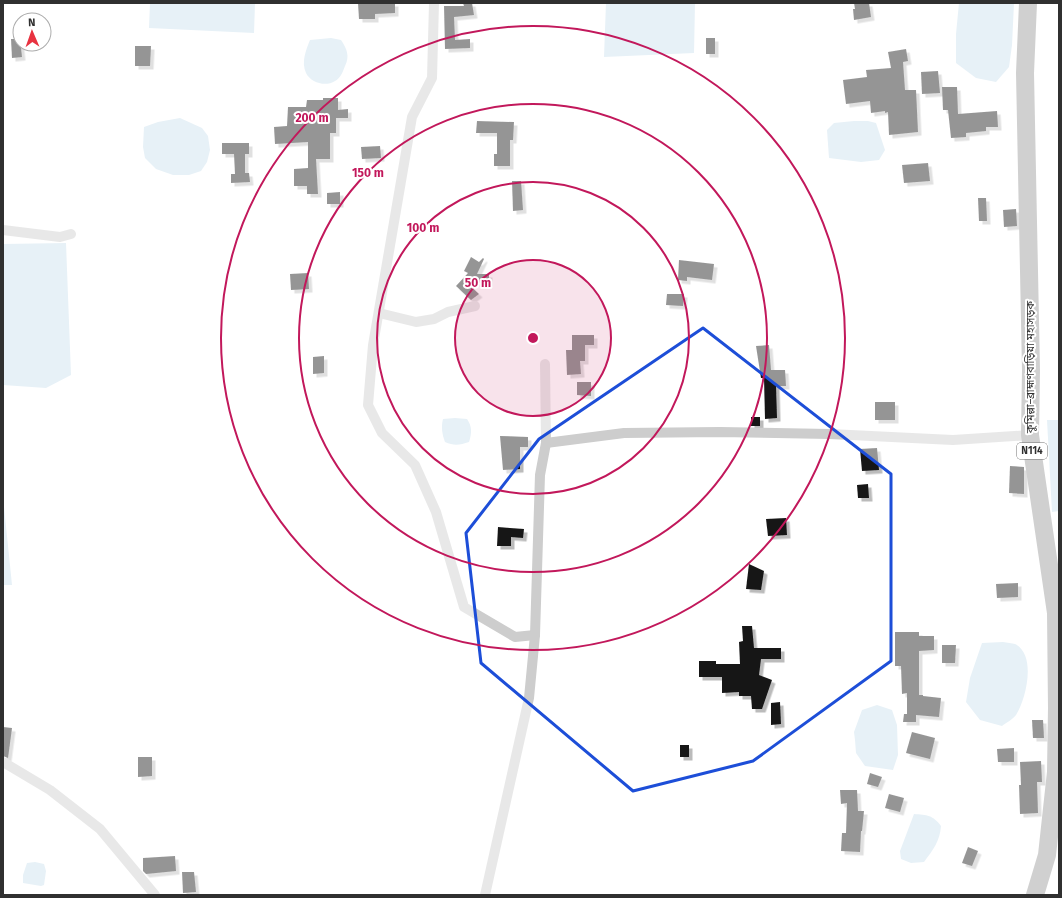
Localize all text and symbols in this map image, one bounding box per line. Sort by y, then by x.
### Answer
north arrow [12,12,52,52]
text: N [28,16,36,29]
text: 200 m [295,111,329,125]
text: 150 m [352,166,384,180]
text: 100 m [407,221,439,235]
text: 50 m [465,276,491,290]
street label: কুমিল্লা–ব্রাহ্মণবাড়িয়া মহাসড়ক [1024,301,1037,434]
centre of rings [526,331,540,345]
road number: N114 [1017,443,1047,459]

